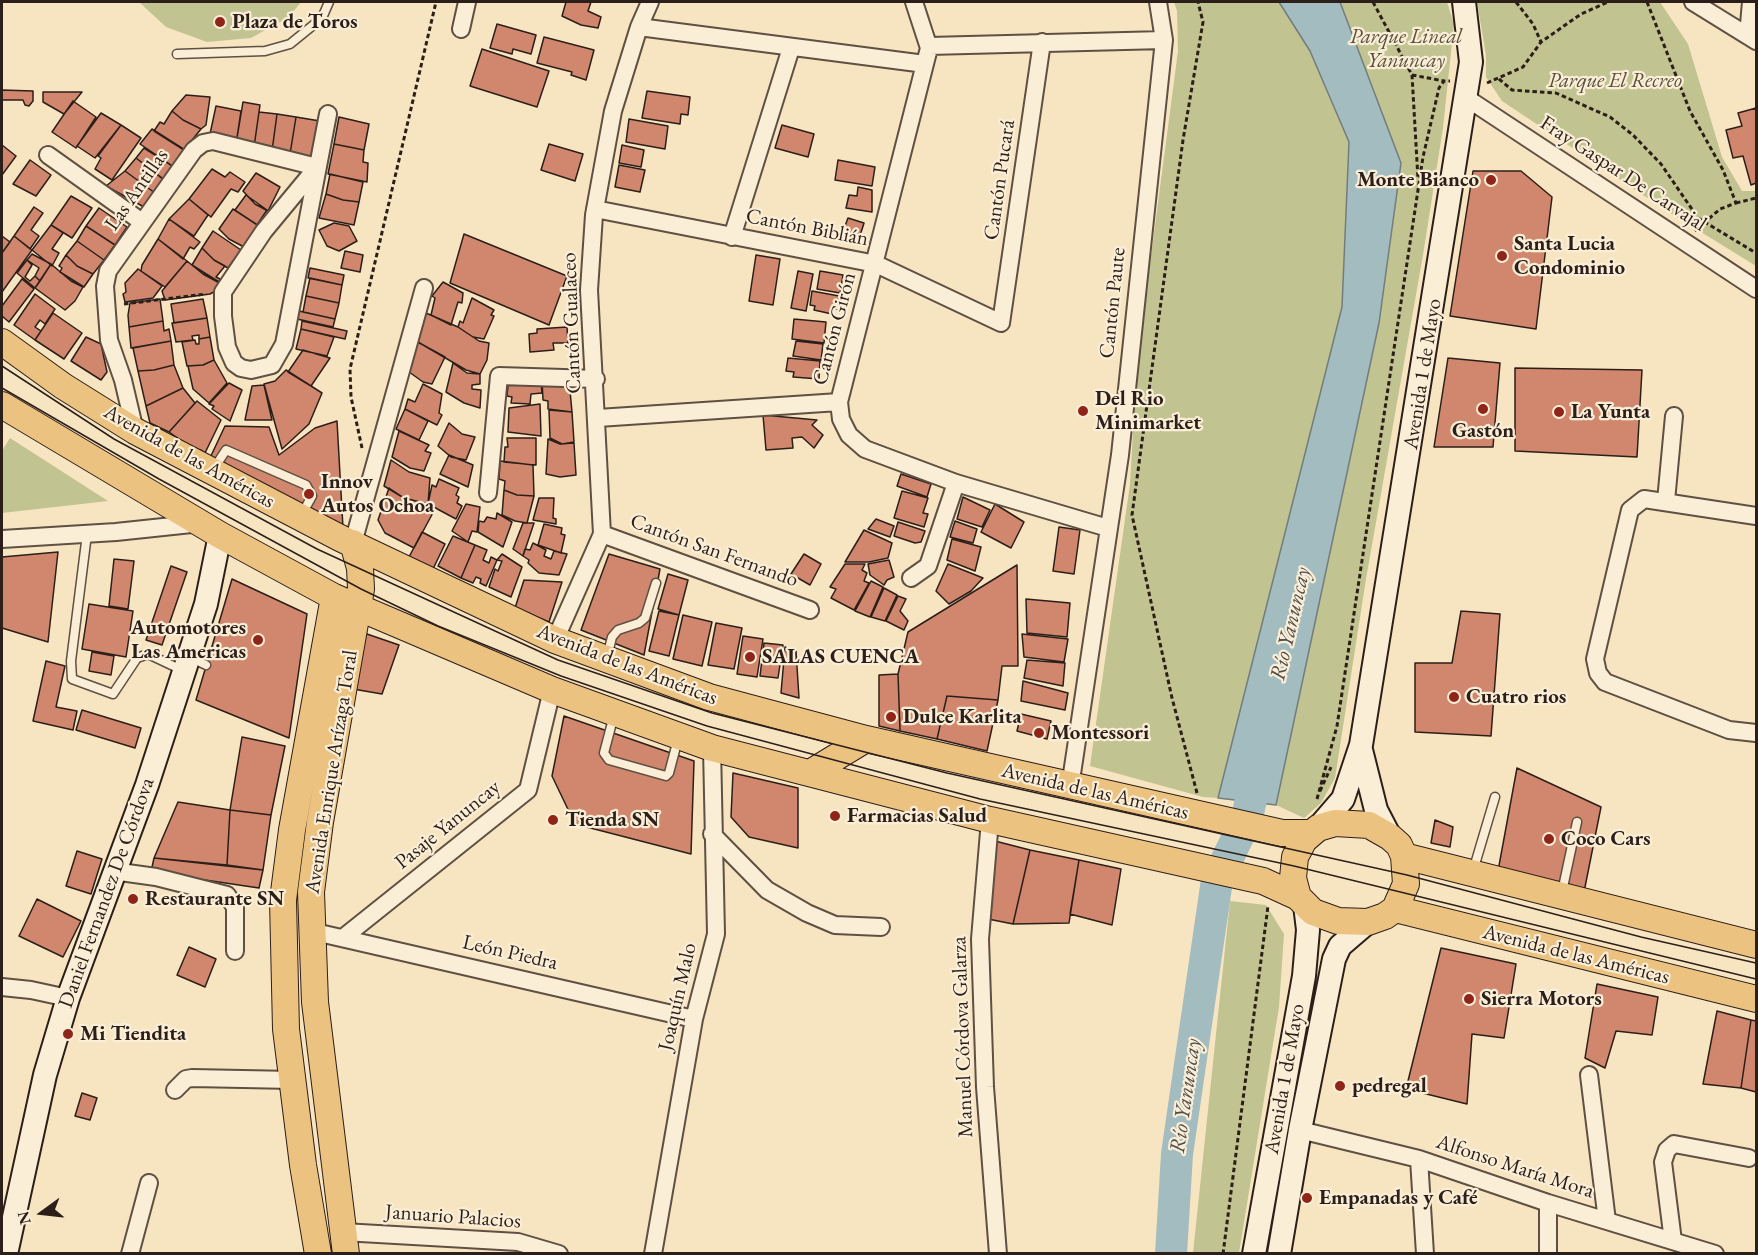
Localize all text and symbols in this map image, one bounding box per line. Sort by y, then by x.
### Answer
place label: Plaza de Toros [232,9,358,35]
marker: Plaza de Toros [213,15,227,29]
park label: Parque Lineal Yanuncay [1350,24,1462,74]
park label: Parque El Recreo [1548,68,1682,94]
street label: Fray Gaspar De Carvajal [1535,111,1711,237]
street label: Cantón Pucará [979,118,1021,242]
street label: Las Antillas [100,144,174,236]
place label: Monte Bianco [1357,167,1479,193]
marker: Monte Bianco [1484,173,1498,187]
street label: Cantón Biblián [744,204,870,252]
place label: Santa Lucia Condominio [1514,231,1625,281]
street label: Cantón Paute [1095,246,1131,360]
marker: Santa Lucia Condominio [1495,249,1509,263]
street label: Cantón Gualaceo [557,252,587,394]
street label: Cantón Girón [808,270,862,388]
street label: Avenida 1 de Mayo [1399,297,1447,451]
place label: Del Rio Minimarket [1095,386,1201,436]
place label: La Yunta [1571,399,1650,425]
street label: Avenida de las Américas [99,400,279,514]
marker: Gastón [1476,402,1490,416]
marker: Del Rio Minimarket [1076,404,1090,418]
marker: La Yunta [1552,405,1566,419]
place label: Gastón [1452,418,1514,444]
place label: Innov Autos Ochoa [321,469,434,519]
marker: Innov Autos Ochoa [302,487,316,501]
street label: Cantón San Fernando [627,509,801,593]
water label: Río Yanuncay [1265,565,1317,683]
place label: Automotores Las Americas [131,615,246,665]
street label: Avenida de las Américas [533,619,721,711]
marker: Automotores Las Americas [251,633,265,647]
place label: SALAS CUENCA [762,644,919,670]
street label: Avenida Enrique Arízaga Toral [300,648,364,896]
marker: SALAS CUENCA [743,650,757,664]
place label: Cuatro rios [1466,684,1566,710]
marker: Cuatro rios [1447,690,1461,704]
place label: Dulce Karlita [903,704,1022,730]
marker: Dulce Karlita [884,710,898,724]
place label: Montessori [1051,720,1149,746]
marker: Montessori [1032,726,1046,740]
street label: Avenida de las Américas [999,758,1191,826]
street label: Daniel Fernandez De Córdova [54,774,160,1012]
street label: Pasaje Yanuncay [390,775,506,875]
place label: Farmacias Salud [847,803,987,829]
place label: Tienda SN [565,807,659,833]
marker: Farmacias Salud [828,809,842,823]
marker: Tienda SN [546,813,560,827]
place label: Coco Cars [1561,826,1651,852]
marker: Coco Cars [1542,832,1556,846]
place label: Restaurante SN [145,886,284,912]
marker: Restaurante SN [126,892,140,906]
street label: Avenida de las Américas [1480,920,1672,990]
street label: León Piedra [460,930,560,976]
street label: Manuel Córdova Galarza [947,936,979,1138]
street label: Joaquín Malo [653,940,703,1054]
place label: Sierra Motors [1481,986,1602,1012]
marker: Sierra Motors [1462,992,1476,1006]
street label: Avenida 1 de Mayo [1259,1002,1311,1156]
place label: Mi Tiendita [80,1021,186,1047]
marker: Mi Tiendita [61,1027,75,1041]
water label: Río Yanuncay [1165,1037,1207,1155]
place label: pedregal [1352,1073,1427,1099]
marker: pedregal [1333,1079,1347,1093]
street label: Alfonso María Mora [1433,1130,1597,1204]
north arrow [12,1183,72,1243]
place label: Empanadas y Café [1319,1185,1478,1211]
marker: Empanadas y Café [1300,1191,1314,1205]
street label: Januario Palacios [384,1200,522,1234]
text: N [12,1209,36,1227]

